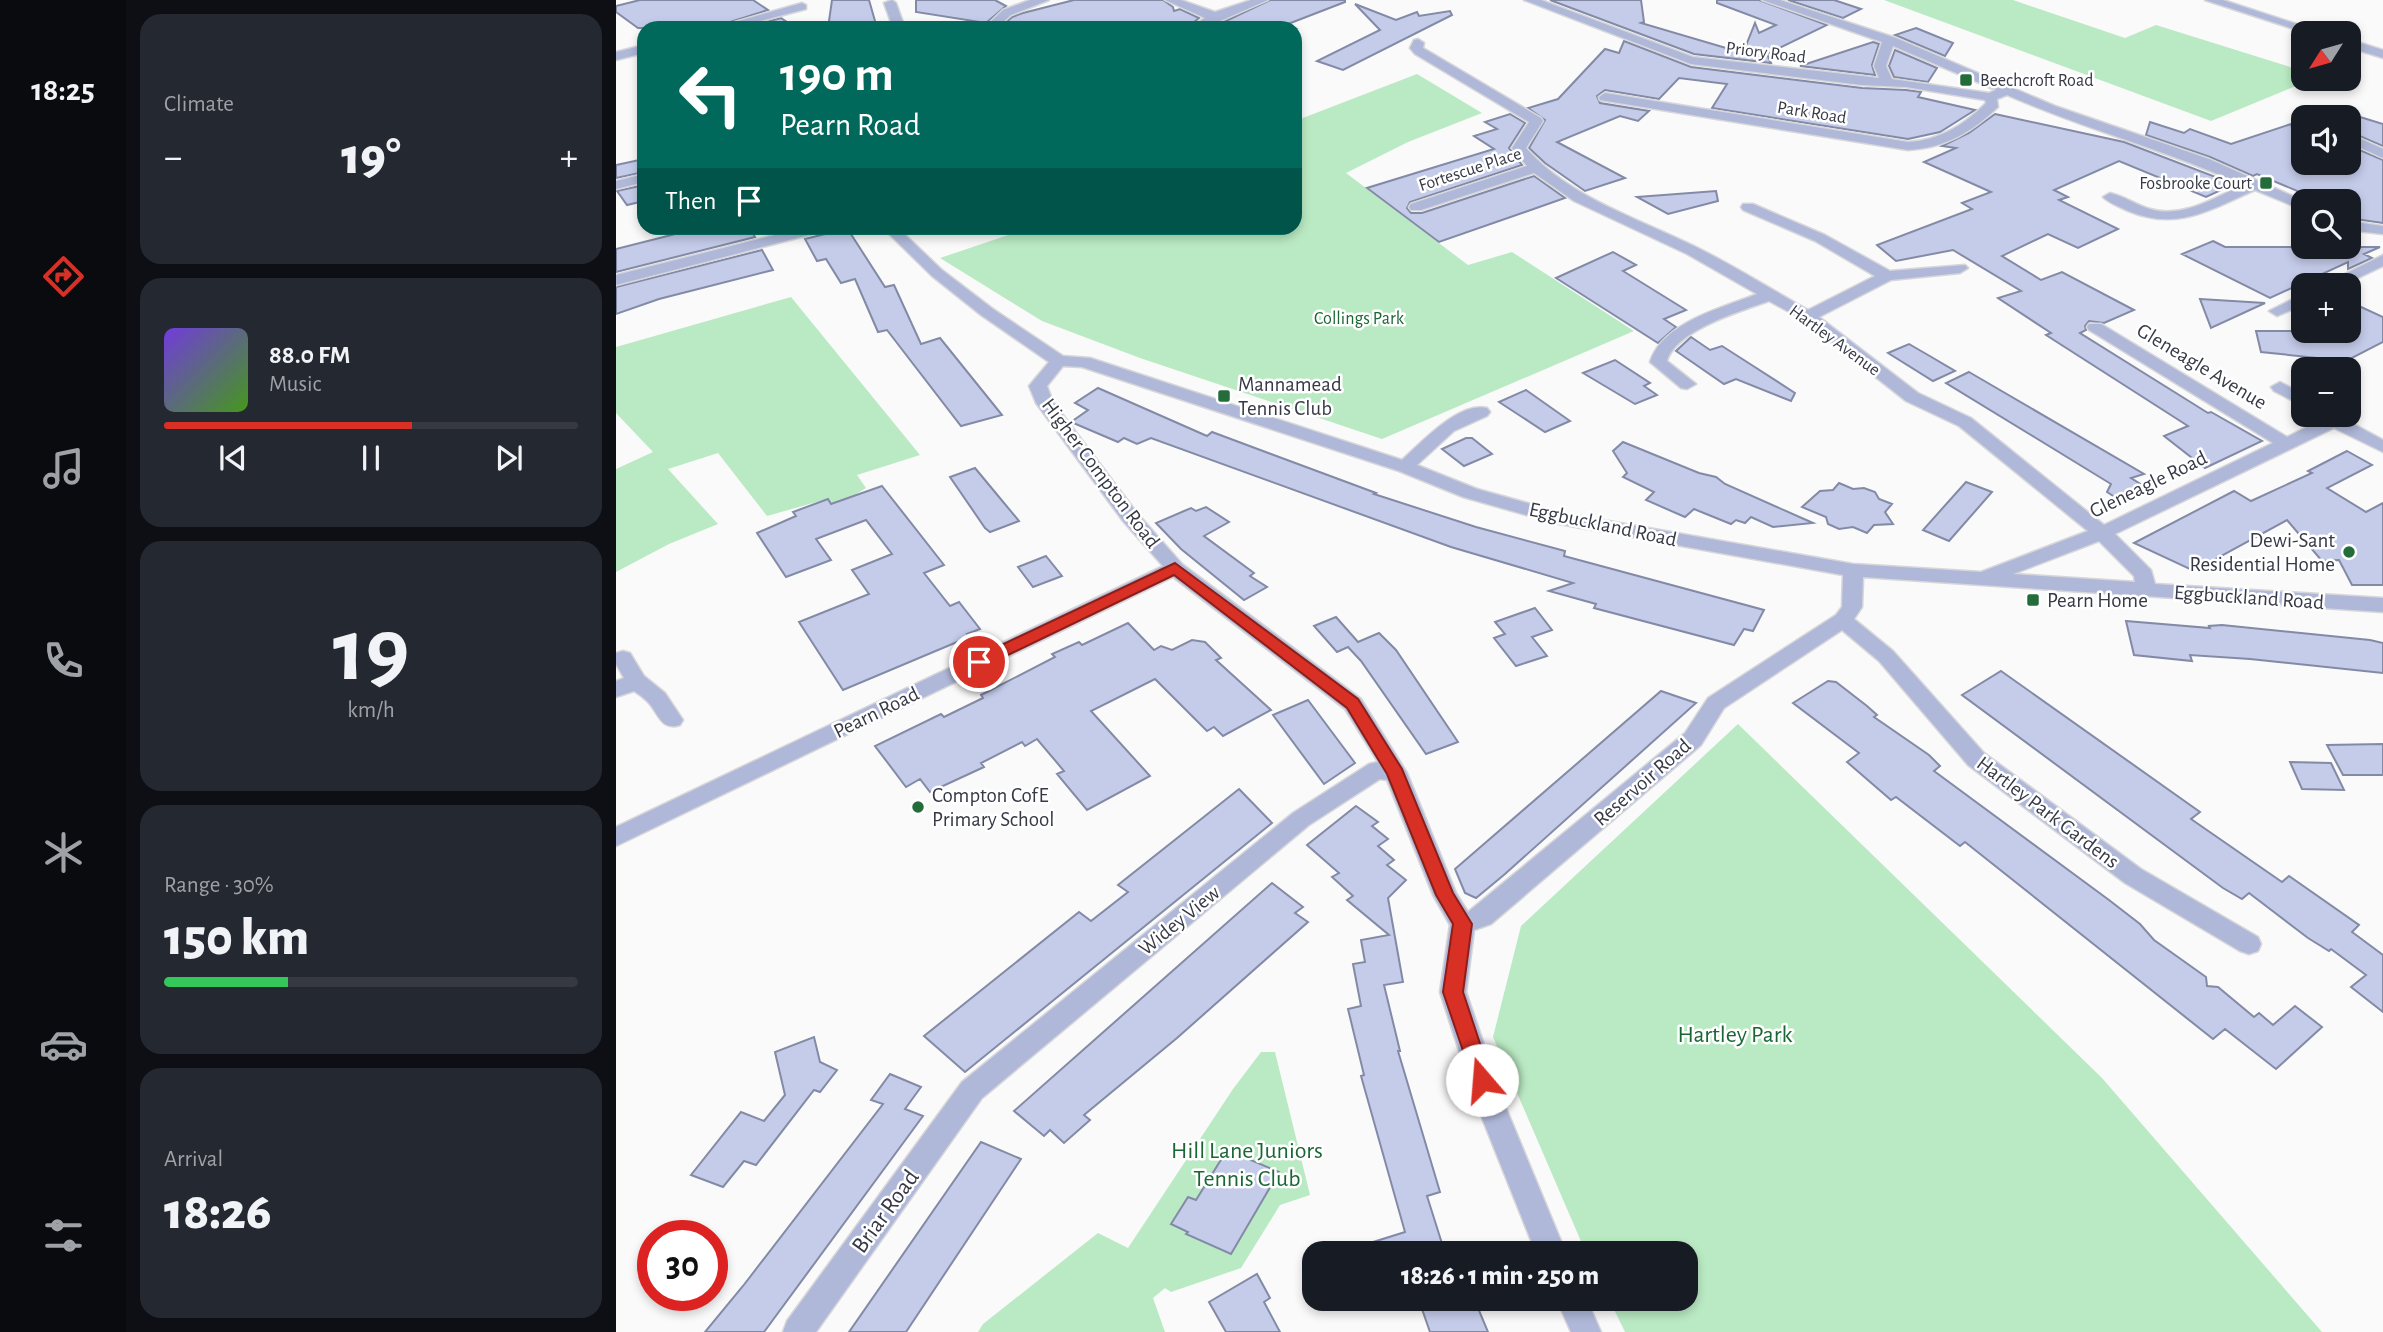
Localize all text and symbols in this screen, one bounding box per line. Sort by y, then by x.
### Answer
north arrow [2291,21,2361,91]
map controls [2291,21,2361,427]
street label: Priory Road [1725,39,1807,67]
icon: left [665,49,756,140]
text: 190 m [780,51,894,100]
marker: Beechcroft Road [1958,72,1974,88]
place label: Beechcroft Road [1980,72,2094,90]
text: 18:25 [31,74,95,106]
text: Climate [164,93,234,116]
street label: Park Road [1776,99,1848,127]
button: sound [2291,105,2361,175]
text: Pearn Road [780,109,920,141]
text: 19° [341,131,401,183]
text: − [164,139,182,177]
text: + [560,139,578,177]
street label: Fortescue Place [1417,145,1524,195]
place label: Fosbrooke Court [2139,175,2252,193]
marker: Fosbrooke Court [2258,175,2274,191]
icon: arrive [730,182,768,220]
text: Then [665,188,716,214]
button: search [2291,189,2361,259]
icon: directions [39,252,88,301]
button: + [2291,273,2361,343]
street label: Hartley Avenue [1786,302,1883,380]
park label: Collings Park [1314,310,1405,328]
street label: Gleneagle Avenue [2133,320,2270,413]
text: 88.0 FM [269,342,350,368]
button: − [2291,357,2361,427]
text: Music [269,373,321,396]
place label: Mannamead Tennis Club [1238,374,1342,419]
marker: Mannamead Tennis Club [1216,388,1232,404]
street label: Higher Compton Road [1038,395,1164,552]
icon: previous [214,439,252,477]
icon: pause [352,439,390,477]
icon: next [490,439,528,477]
icon: music [39,444,88,493]
street label: Gleneagle Road [2086,447,2210,522]
street label: Eggbuckland Road [1527,499,1679,550]
place label: Dewi-Sant Residential Home [2190,530,2335,575]
marker: Dewi-Sant Residential Home [2341,544,2357,560]
street label: Eggbuckland Road [2173,582,2325,613]
place label: Pearn Home [2047,590,2148,611]
marker: Pearn Home [2025,592,2041,608]
text: 19 [333,606,409,697]
pin [949,632,1009,692]
icon: phone [39,636,88,685]
icon: arrive [960,643,998,681]
street label: Pearn Road [830,683,922,742]
text: km/h [347,699,395,722]
street label: Reservoir Road [1590,735,1695,830]
street label: Hartley Park Gardens [1973,752,2123,872]
place label: Compton CofE Primary School [932,785,1055,830]
marker: Compton CofE Primary School [910,799,926,815]
icon: climate [39,828,88,877]
text: Range · 30% [164,874,274,897]
street label: Widey View [1135,882,1224,959]
text: 150 km [164,912,309,964]
icon: car [39,1020,88,1069]
park label: Hartley Park [1678,1023,1792,1047]
position arrow [1445,1043,1519,1117]
park label: Hill Lane Juniors Tennis Club [1171,1139,1323,1191]
text: Arrival [164,1148,223,1171]
street label: Briar Road [848,1165,924,1258]
text: 18:26 [164,1186,271,1238]
icon: filters [39,1211,88,1260]
speed limit sign: 30 [637,1220,728,1311]
text: 18:26 · 1 min · 250 m [1401,1263,1599,1289]

